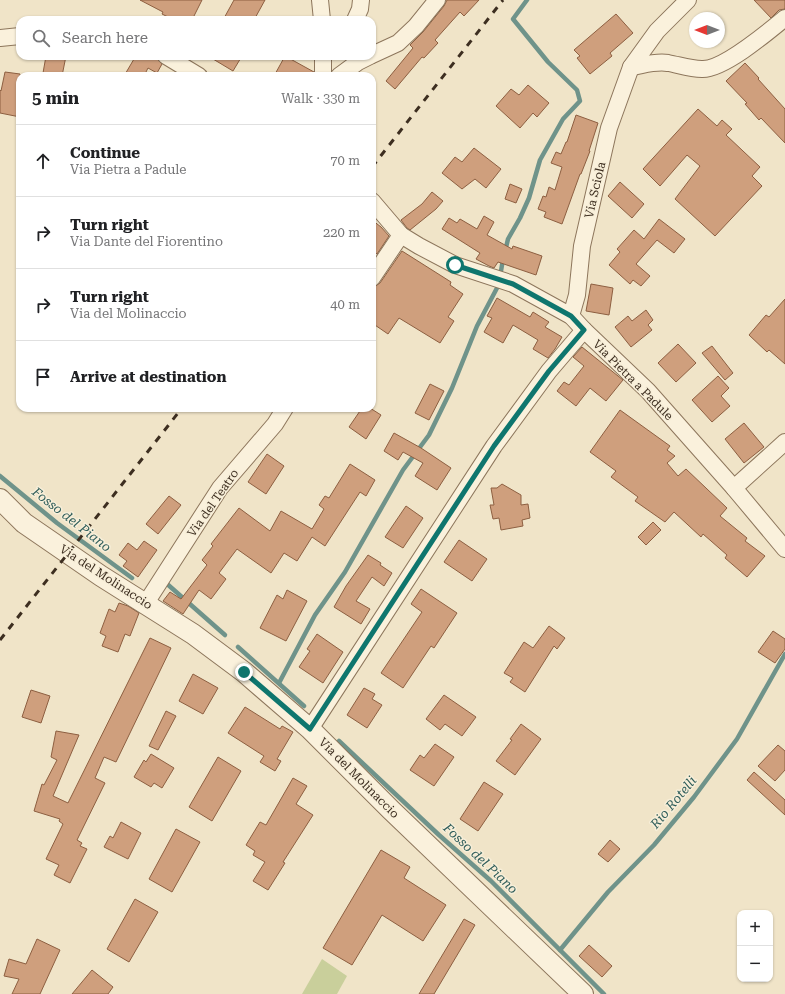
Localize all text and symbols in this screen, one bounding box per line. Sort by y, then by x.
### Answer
north arrow [689,12,725,48]
search box [16,16,376,60]
icon: search [30,27,52,49]
text: Search here [62,29,148,47]
text: 5 min [32,88,79,108]
text: Walk · 330 m [281,91,360,106]
text: Continue [70,144,140,162]
icon: ahead [32,150,54,172]
text: 70 m [330,153,360,168]
street label: Via Sciola [582,160,608,220]
text: Via Pietra a Padule [70,162,187,177]
text: Turn right [70,216,149,234]
icon: right [32,222,54,244]
text: 220 m [323,225,360,240]
text: Via Dante del Fiorentino [70,234,223,249]
route start [446,256,464,274]
text: Turn right [70,288,149,306]
icon: right [32,294,54,316]
text: 40 m [330,297,360,312]
text: Via del Molinaccio [70,306,187,321]
street label: Via Pietra a Padule [590,337,676,423]
icon: arrive [32,366,54,388]
text: Arrive at destination [70,368,226,386]
street label: Via del Teatro [184,466,242,540]
water label: Fosso del Piano [29,483,114,555]
street label: Via del Molinaccio [57,542,155,612]
route end [235,663,253,681]
street label: Via del Molinaccio [316,735,402,821]
water label: Rio Rotelli [647,773,699,832]
water label: Fosso del Piano [440,819,521,897]
map controls [737,910,773,982]
button: + [737,910,773,946]
button: − [737,946,773,982]

